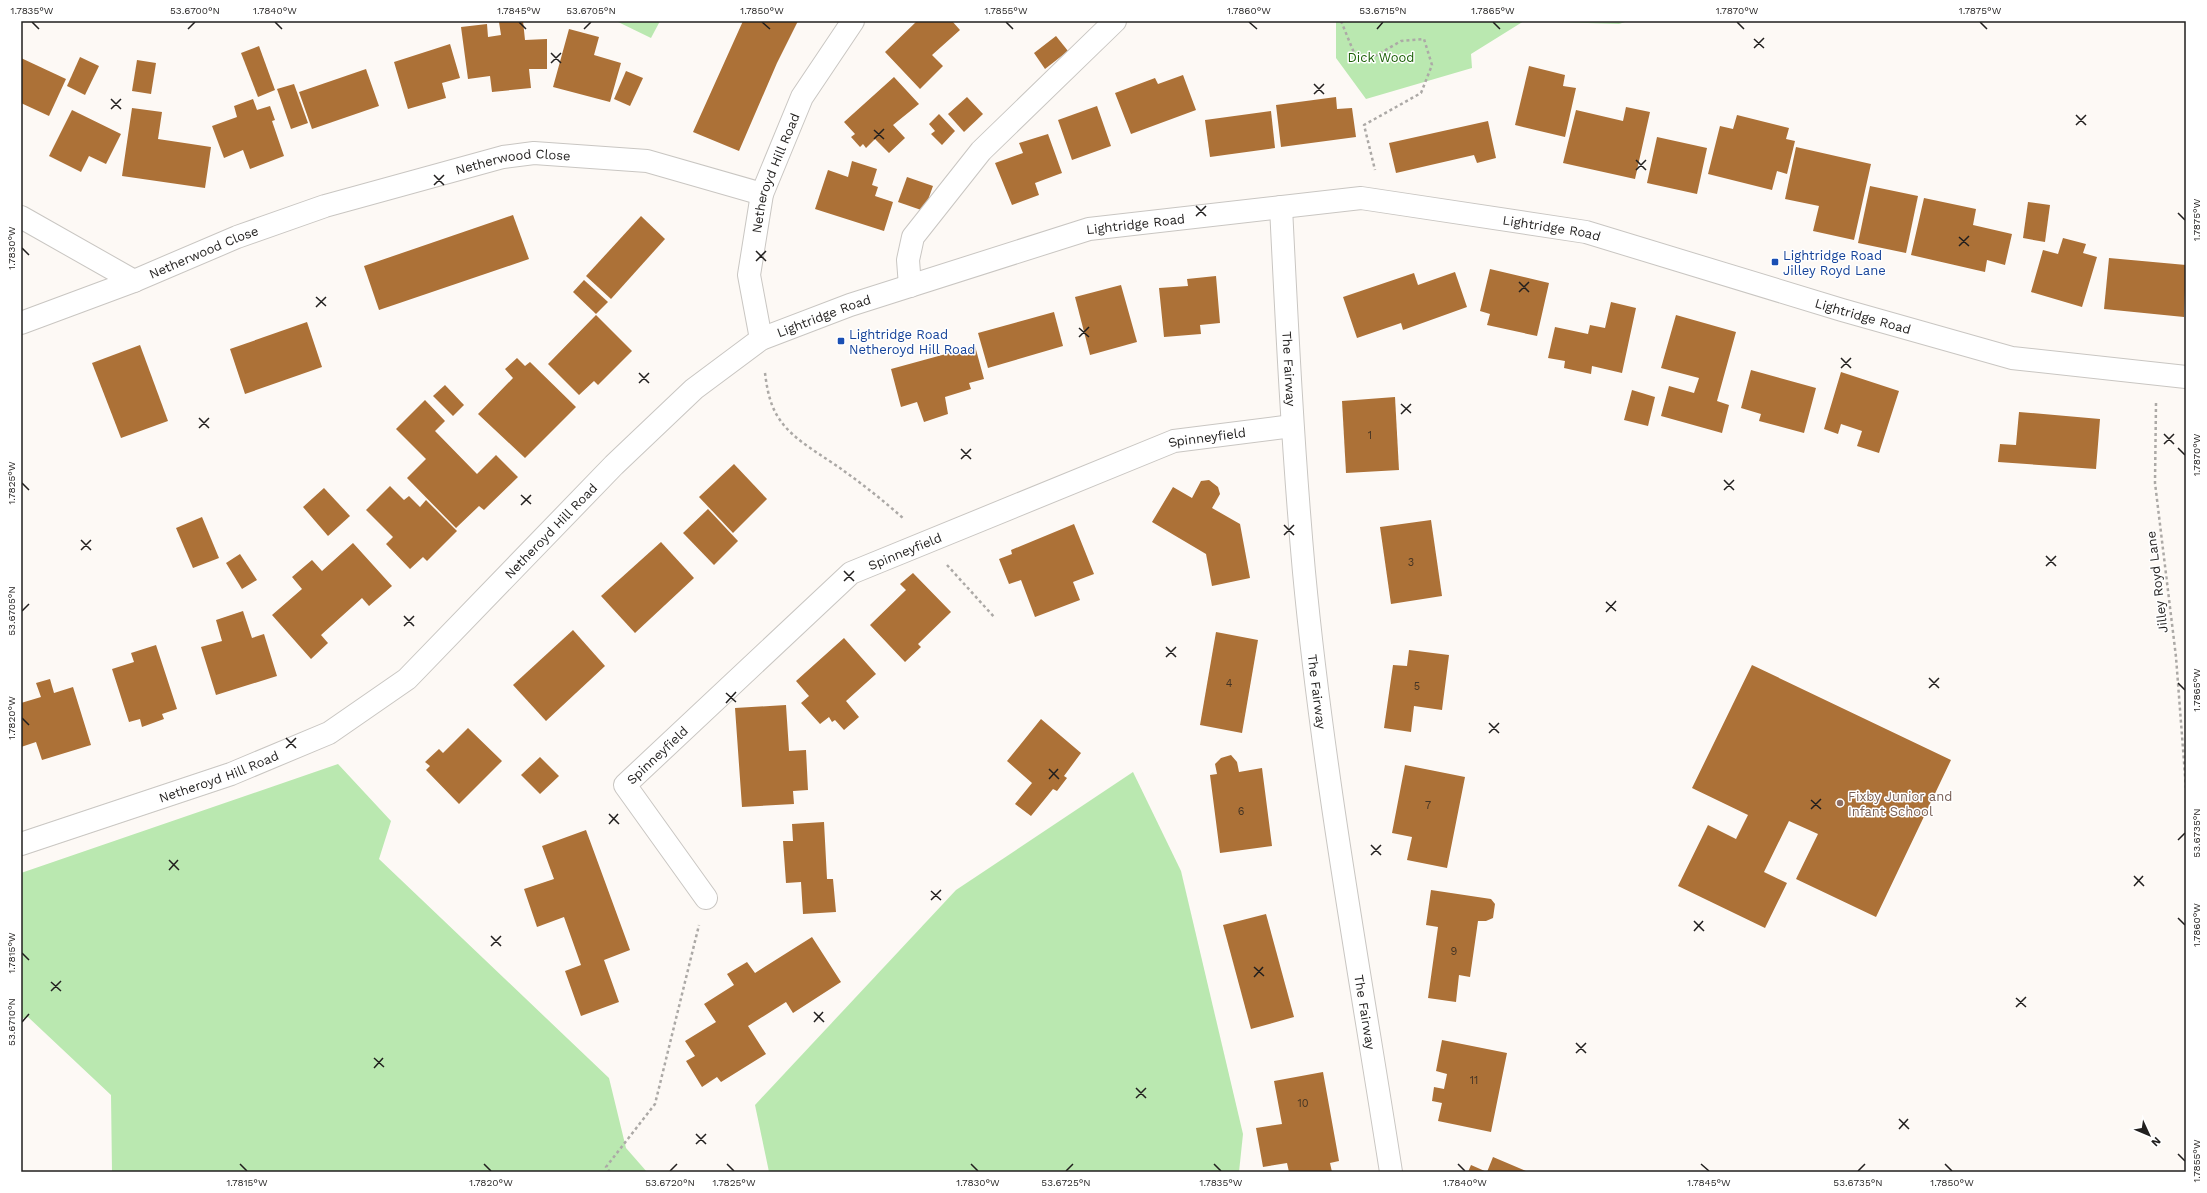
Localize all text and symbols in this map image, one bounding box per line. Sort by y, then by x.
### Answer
text: 1.7835°W [11,5,54,16]
text: 53.6700°N [170,5,220,16]
text: 1.7840°W [253,5,297,16]
text: 1.7845°W [497,5,541,16]
text: 53.6705°N [566,5,616,16]
text: 1.7850°W [740,5,784,16]
text: 1.7855°W [984,5,1028,16]
text: 1.7860°W [1227,5,1271,16]
text: 53.6715°N [1359,5,1407,16]
text: 1.7865°W [1471,5,1515,16]
text: 1.7870°W [1716,5,1759,16]
text: 1.7875°W [1959,5,2002,16]
park label: Dick Wood [1347,50,1415,65]
street label: Netheroyd Hill Road [748,111,802,234]
street label: Netherwood Close [454,145,571,177]
text: 1.7875°W [2191,198,2202,241]
street label: Lightridge Road [1085,211,1186,237]
street label: Lightridge Road [1502,212,1603,244]
street label: Netherwood Close [147,223,260,281]
text: 1.7830°W [6,226,17,270]
place label: Lightridge Road Jilley Royd Lane [1783,248,1886,278]
marker: Lightridge Road Jilley Royd Lane [1770,257,1780,267]
street label: Lightridge Road [774,291,872,340]
street label: Lightridge Road [1813,295,1913,337]
place label: Lightridge Road Netheroyd Hill Road [849,327,975,357]
street label: The Fairway [1280,331,1299,407]
marker: Lightridge Road Netheroyd Hill Road [836,336,846,346]
street label: Spinneyfield [1166,424,1247,450]
house number: 1 [1368,429,1372,442]
text: 1.7870°W [2191,433,2202,476]
text: 1.7825°W [6,461,17,505]
street label: Netheroyd Hill Road [501,480,600,581]
street label: Spinneyfield [866,529,944,573]
street label: Jilley Royd Lane [2143,530,2171,634]
house number: 3 [1408,556,1414,569]
text: 53.6705°N [6,586,17,636]
street label: The Fairway [1305,653,1330,730]
text: 1.7865°W [2191,668,2202,712]
house number: 4 [1226,677,1233,690]
house number: 5 [1414,680,1420,693]
text: 1.7820°W [6,696,17,740]
street label: Spinneyfield [623,723,691,787]
street label: Netheroyd Hill Road [157,747,281,805]
place label: Fixby Junior and Infant School [1848,789,1952,819]
marker: Fixby Junior and Infant School [1835,798,1845,808]
house number: 7 [1425,799,1431,812]
house number: 6 [1238,805,1245,818]
text: 53.6735°N [2191,808,2202,858]
text: 1.7860°W [2191,903,2202,947]
text: 1.7815°W [6,932,17,974]
house number: 9 [1451,945,1458,958]
street label: The Fairway [1352,974,1379,1051]
text: 53.6710°N [6,998,17,1046]
house number: 11 [1470,1074,1478,1087]
house number: 10 [1297,1097,1309,1110]
north arrow [2129,1115,2169,1155]
text: N [2148,1134,2163,1149]
text: 1.7855°W [2191,1139,2202,1183]
text: 1.7815°W [226,1177,268,1188]
text: 1.7820°W [469,1177,513,1188]
text: 53.6720°N [645,1177,695,1188]
text: 1.7825°W [712,1177,756,1188]
text: 1.7830°W [956,1177,1000,1188]
text: 53.6725°N [1041,1177,1091,1188]
text: 1.7835°W [1200,1177,1243,1188]
text: 1.7840°W [1443,1177,1487,1188]
text: 1.7845°W [1687,1177,1731,1188]
text: 53.6735°N [1833,1177,1883,1188]
text: 1.7850°W [1930,1177,1974,1188]

